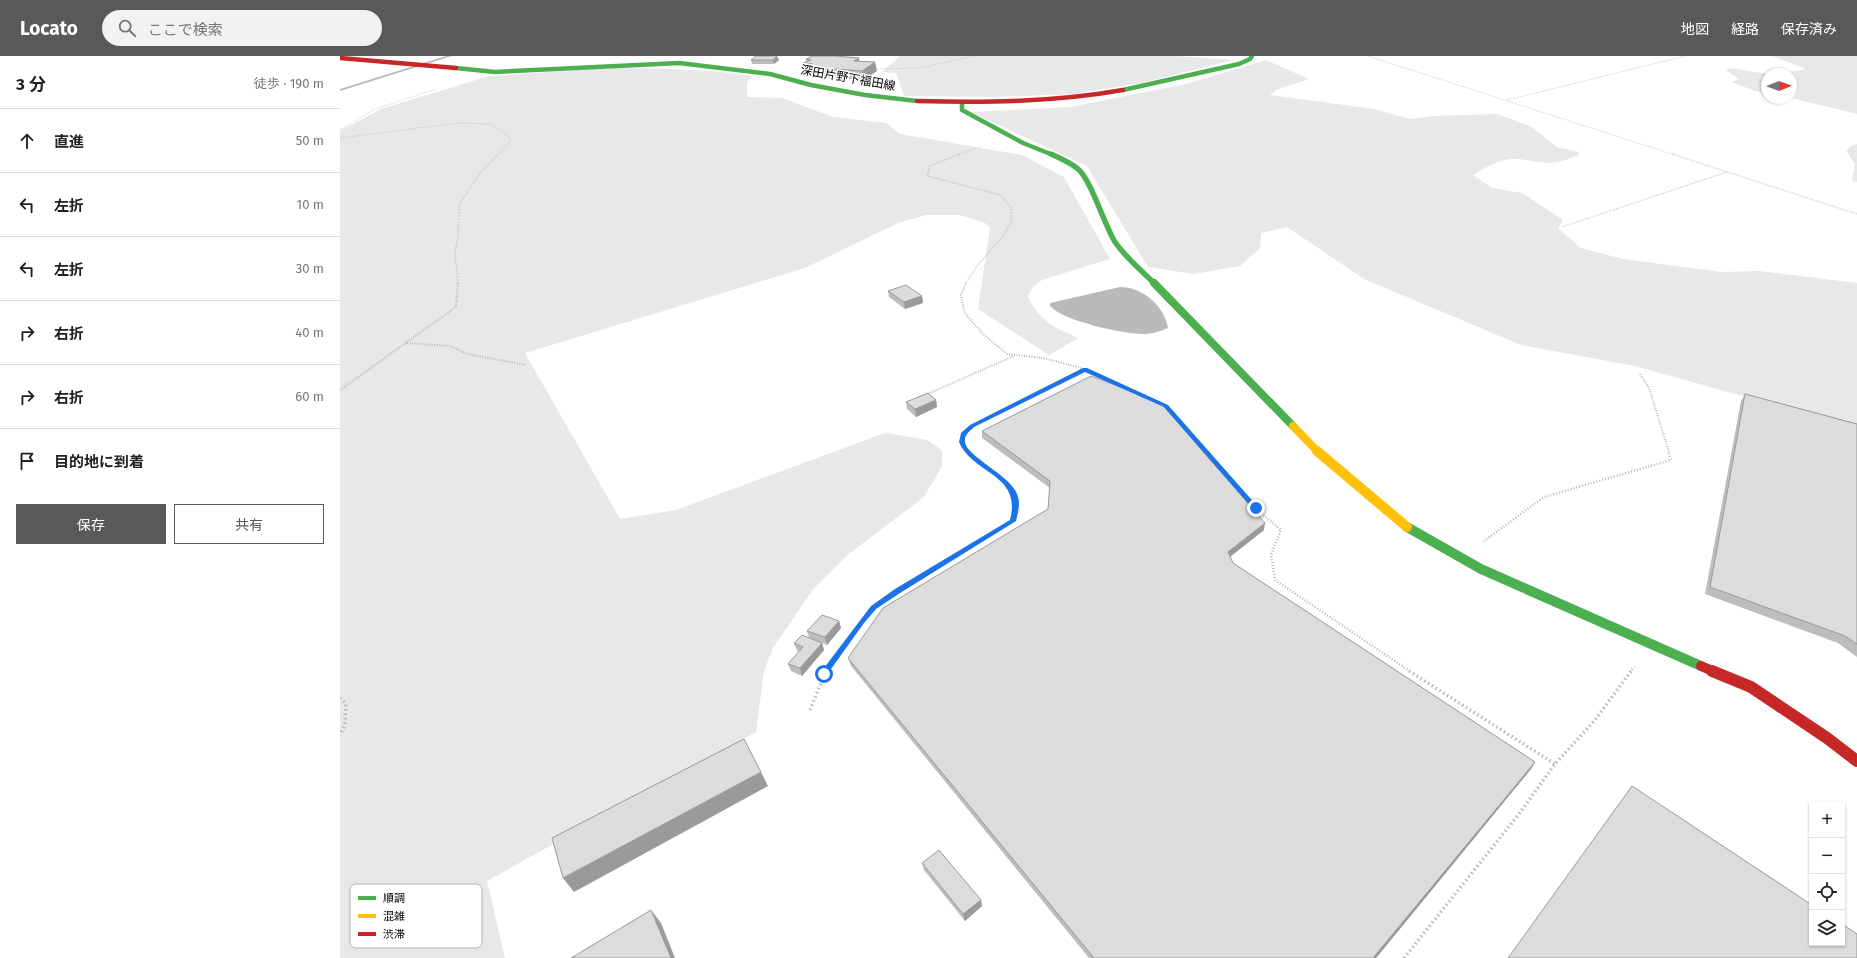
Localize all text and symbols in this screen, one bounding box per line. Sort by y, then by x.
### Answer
search box [102,10,382,46]
text: Locato [20,17,78,40]
icon: search [116,17,138,39]
text: ここで検索 [148,21,223,39]
text: 地図 [1681,21,1709,38]
text: 経路 [1731,21,1759,38]
text: 保存済み [1781,21,1837,38]
street label: 深田片野下福田線 [800,63,896,93]
north arrow [1761,68,1797,104]
text: 3 分 [16,74,46,95]
text: 徒歩 · 190 m [254,76,324,91]
icon: ahead [16,130,38,152]
text: 直進 [54,133,84,151]
text: 50 m [296,133,324,148]
icon: left [16,194,38,216]
text: 左折 [54,197,84,215]
text: 10 m [297,197,324,212]
icon: left [16,258,38,280]
text: 左折 [54,261,84,279]
text: 30 m [296,261,324,276]
icon: right [16,322,38,344]
text: 右折 [54,325,84,343]
text: 40 m [295,325,324,340]
icon: right [16,386,38,408]
text: 右折 [54,389,84,407]
text: 60 m [295,389,324,404]
icon: arrive [16,450,38,472]
text: 目的地に到着 [54,453,144,471]
route end [1247,499,1265,517]
button: 保存 [16,504,166,544]
button: 共有 [174,504,324,544]
route start [815,665,833,683]
map controls [1809,802,1845,946]
button: + [1809,802,1845,838]
button: − [1809,838,1845,874]
button: locate [1809,874,1845,910]
legend [350,884,482,948]
text: 順調 [383,892,405,905]
text: 混雑 [383,910,405,923]
button: layers [1809,910,1845,946]
text: 渋滞 [383,928,405,941]

